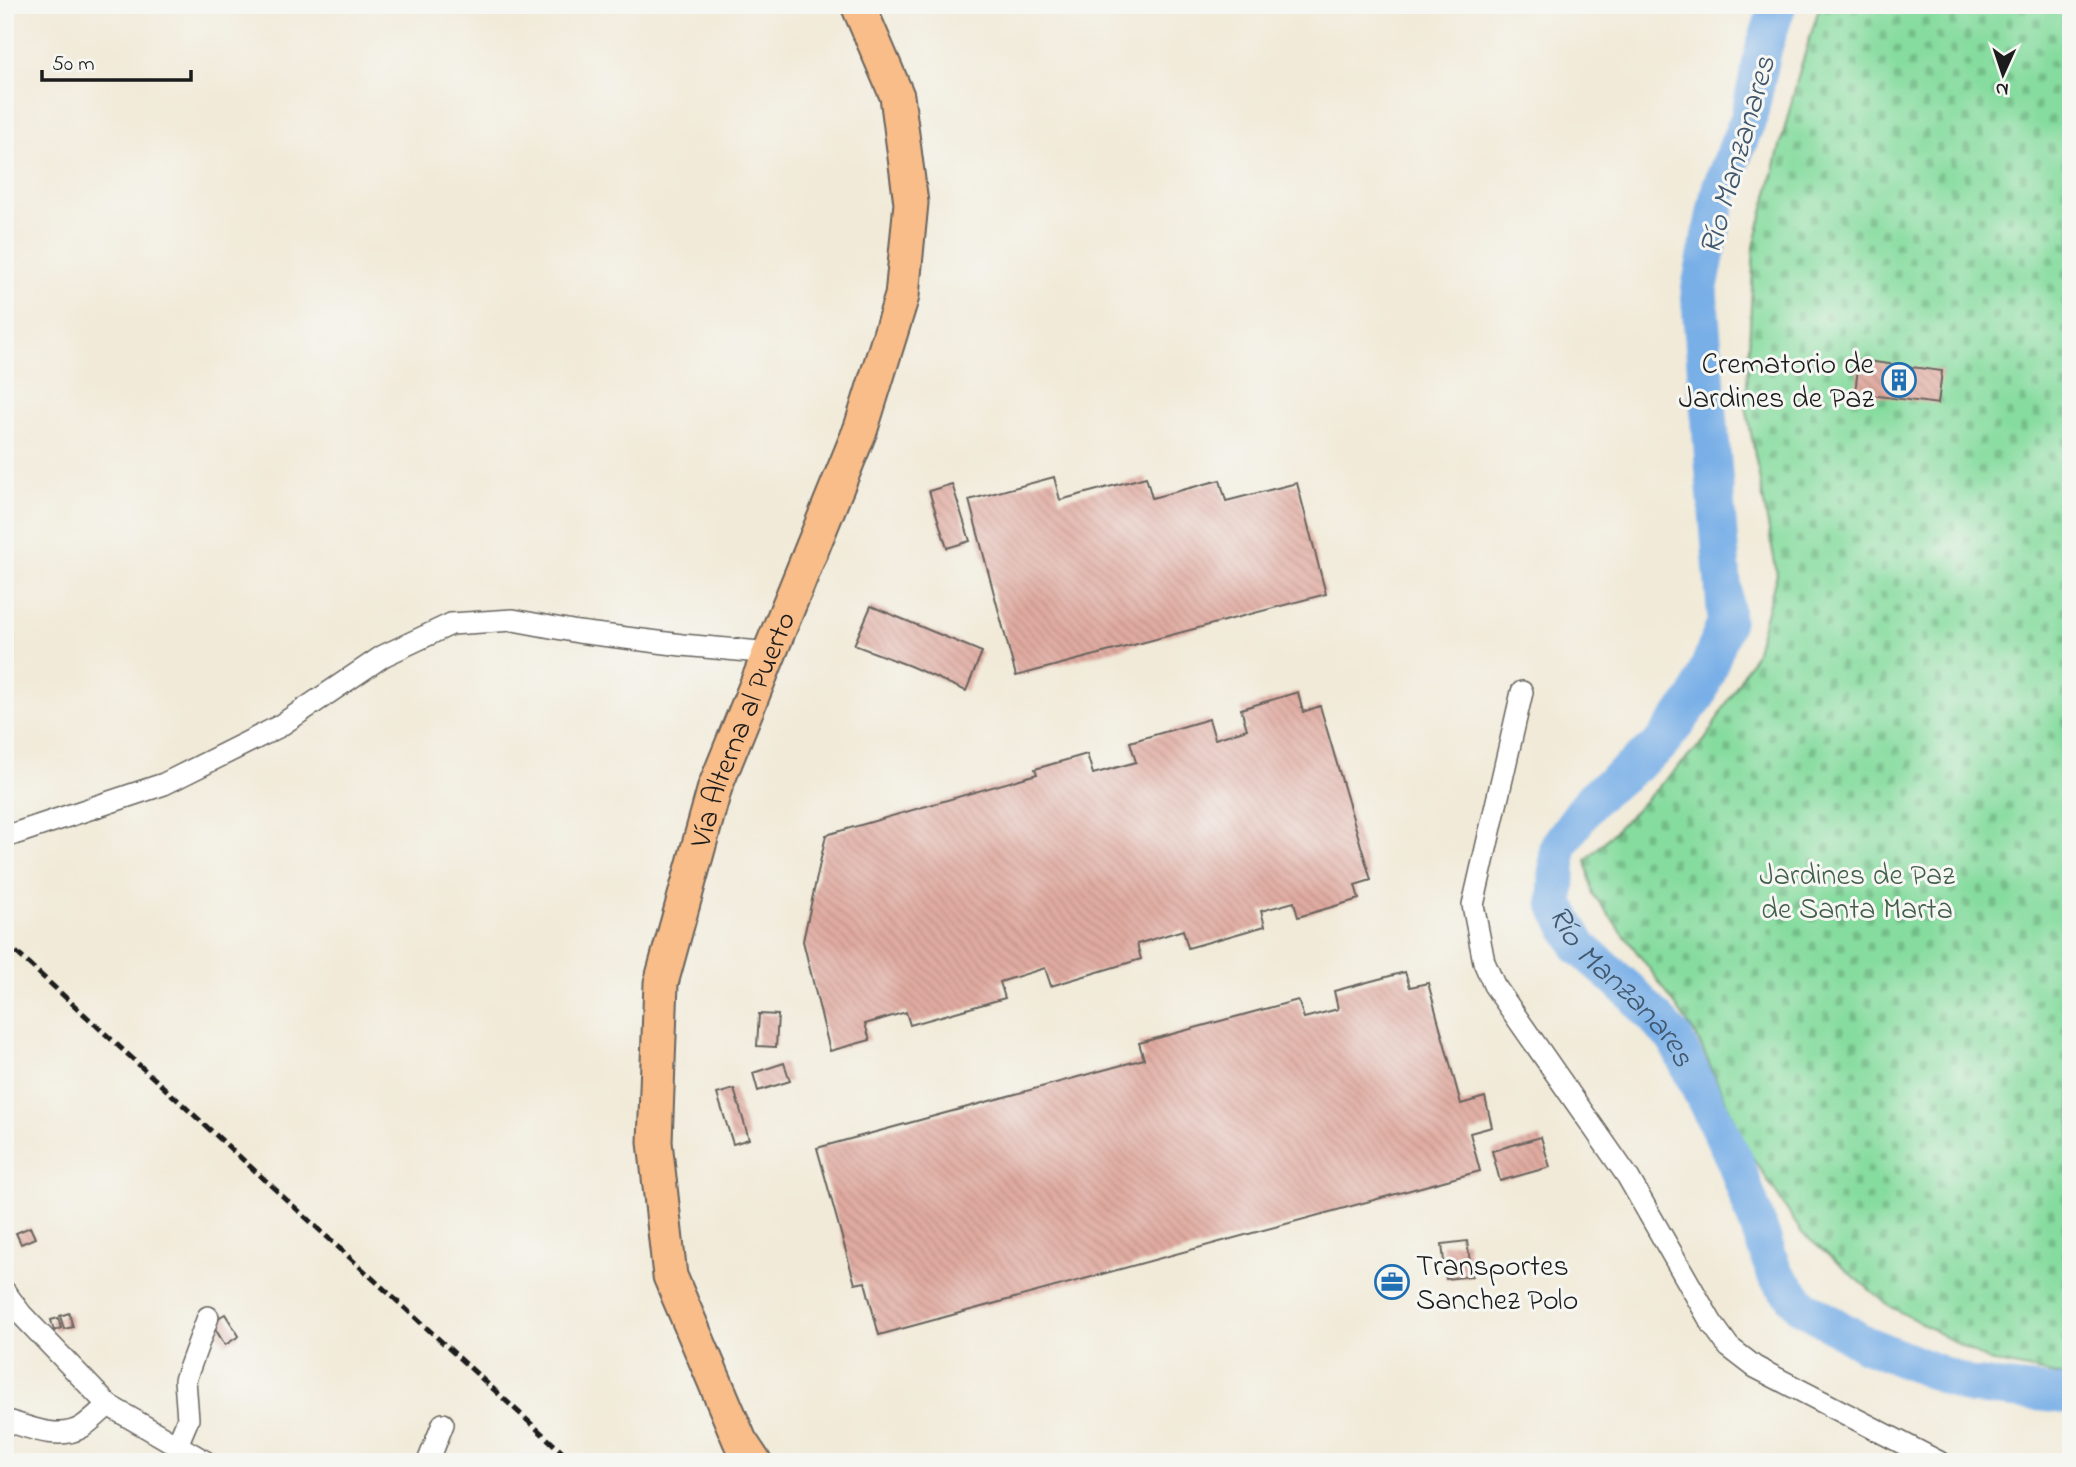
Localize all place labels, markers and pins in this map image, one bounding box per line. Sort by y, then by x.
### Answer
place label: Crematorio de Jardines de Paz [1678,344,1875,422]
building icon: Crematorio de Jardines de Paz [1880,361,1918,399]
place label: Transportes Sanchez Polo [1416,1246,1578,1324]
office icon: Transportes Sanchez Polo [1373,1263,1411,1301]

